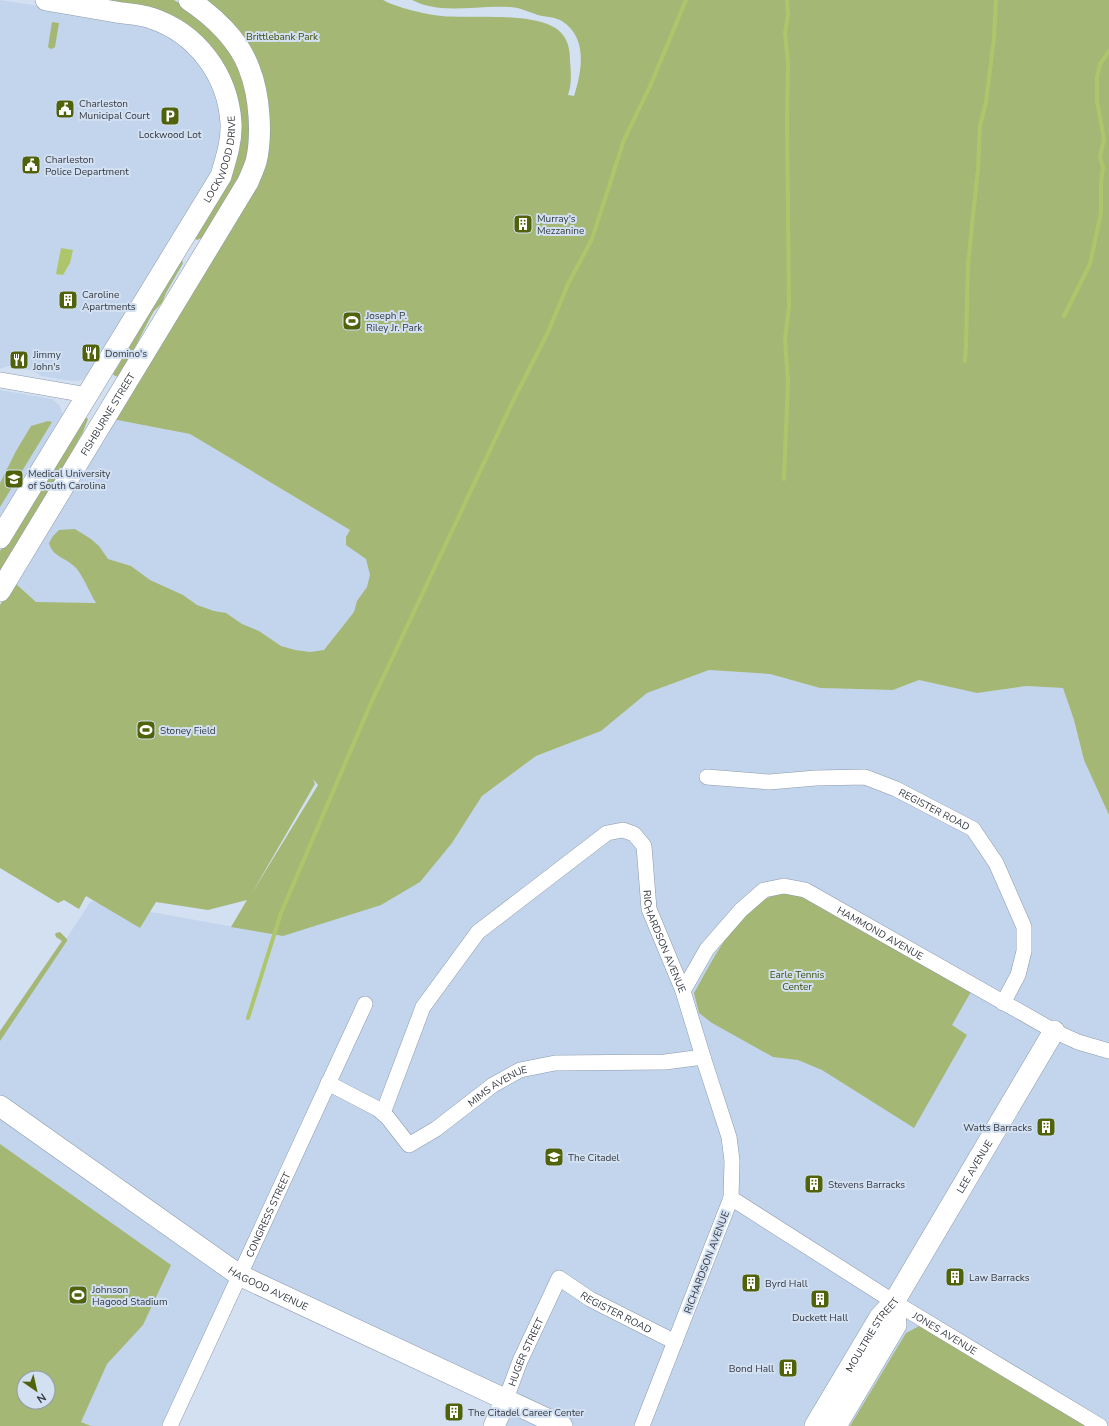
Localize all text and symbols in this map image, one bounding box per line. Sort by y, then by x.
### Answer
park label: Brittlebank Park [246,30,319,44]
place label: Charleston Municipal Court [79,97,150,123]
public building icon: Charleston Municipal Court [54,98,76,120]
parking icon: Lockwood Lot [159,105,181,127]
street label: LOCKWOOD DRIVE [200,115,239,206]
place label: Lockwood Lot [139,128,202,142]
place label: Charleston Police Department [45,153,129,179]
public building icon: Charleston Police Department [20,154,42,176]
place label: Murray's Mezzanine [537,212,584,238]
building icon: Murray's Mezzanine [512,213,534,235]
place label: Caroline Apartments [82,288,136,314]
building icon: Caroline Apartments [57,289,79,311]
place label: Joseph P. Riley Jr. Park [365,309,423,335]
sports icon: Joseph P. Riley Jr. Park [341,310,363,332]
restaurant icon: Domino's [80,342,102,364]
place label: Domino's [105,347,147,361]
place label: Jimmy John's [32,348,62,374]
restaurant icon: Jimmy John's [8,349,30,371]
street label: FISHBURNE STREET [78,370,139,459]
place label: Medical University of South Carolina [28,467,111,493]
school or university icon: Medical University of South Carolina [3,468,25,490]
sports icon: Stoney Field [135,719,157,741]
place label: Stoney Field [160,724,216,738]
street label: REGISTER ROAD [896,786,972,834]
street label: RICHARDSON AVENUE [640,889,689,995]
street label: HAMMOND AVENUE [834,904,926,964]
park label: Earle Tennis Center [770,968,824,994]
street label: MIMS AVENUE [465,1063,529,1110]
building icon: Watts Barracks [1035,1116,1057,1138]
place label: Watts Barracks [963,1121,1032,1135]
street label: LEE AVENUE [954,1137,996,1196]
school or university icon: The Citadel [543,1146,565,1168]
place label: The Citadel [568,1151,620,1165]
street label: CONGRESS STREET [243,1170,294,1260]
building icon: Stevens Barracks [803,1173,825,1195]
place label: Stevens Barracks [828,1178,905,1192]
street label: RICHARDSON AVENUE [681,1209,733,1316]
street label: HAGOOD AVENUE [225,1264,311,1314]
building icon: Law Barracks [944,1266,966,1288]
place label: Law Barracks [969,1271,1030,1285]
building icon: Byrd Hall [740,1272,762,1294]
place label: Byrd Hall [765,1277,808,1291]
place label: Johnson Hagood Stadium [91,1283,168,1309]
sports icon: Johnson Hagood Stadium [67,1284,89,1306]
building icon: Duckett Hall [809,1288,831,1310]
street label: REGISTER ROAD [577,1289,654,1337]
street label: MOULTRIE STREET [843,1295,903,1375]
street label: JONES AVENUE [909,1308,980,1358]
place label: Duckett Hall [792,1311,848,1325]
street label: HUGER STREET [505,1316,547,1388]
building icon: Bond Hall [777,1357,799,1379]
place label: Bond Hall [729,1362,774,1376]
north arrow [16,1370,56,1410]
text: N [34,1389,49,1406]
building icon: The Citadel Career Center [443,1401,465,1423]
place label: The Citadel Career Center [468,1406,584,1420]

